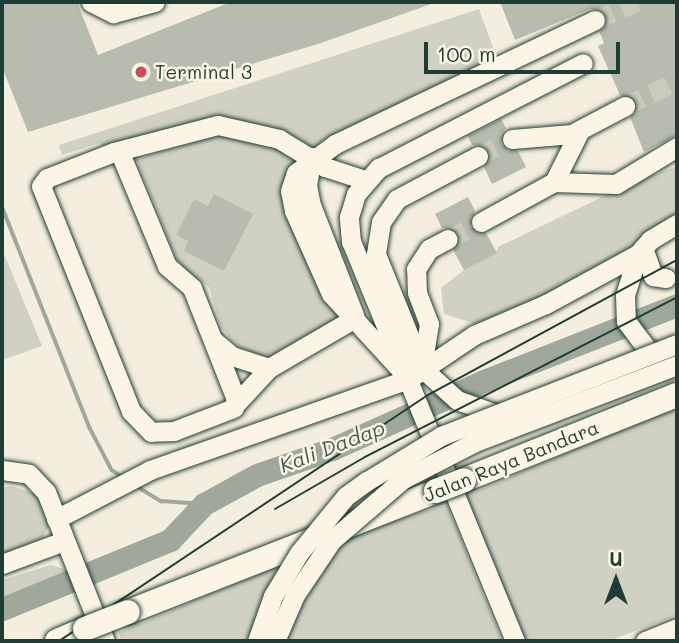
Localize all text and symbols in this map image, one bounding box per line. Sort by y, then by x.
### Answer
scale bar [427,28,623,72]
text: 100 m [437,40,496,67]
place label: Terminal 3 [155,61,252,83]
marker: Terminal 3 [133,64,149,80]
water label: Kali Dadap [276,414,388,478]
street label: Jalan Raya Bandara [420,415,602,507]
north arrow [581,545,651,615]
text: U [609,546,623,571]

